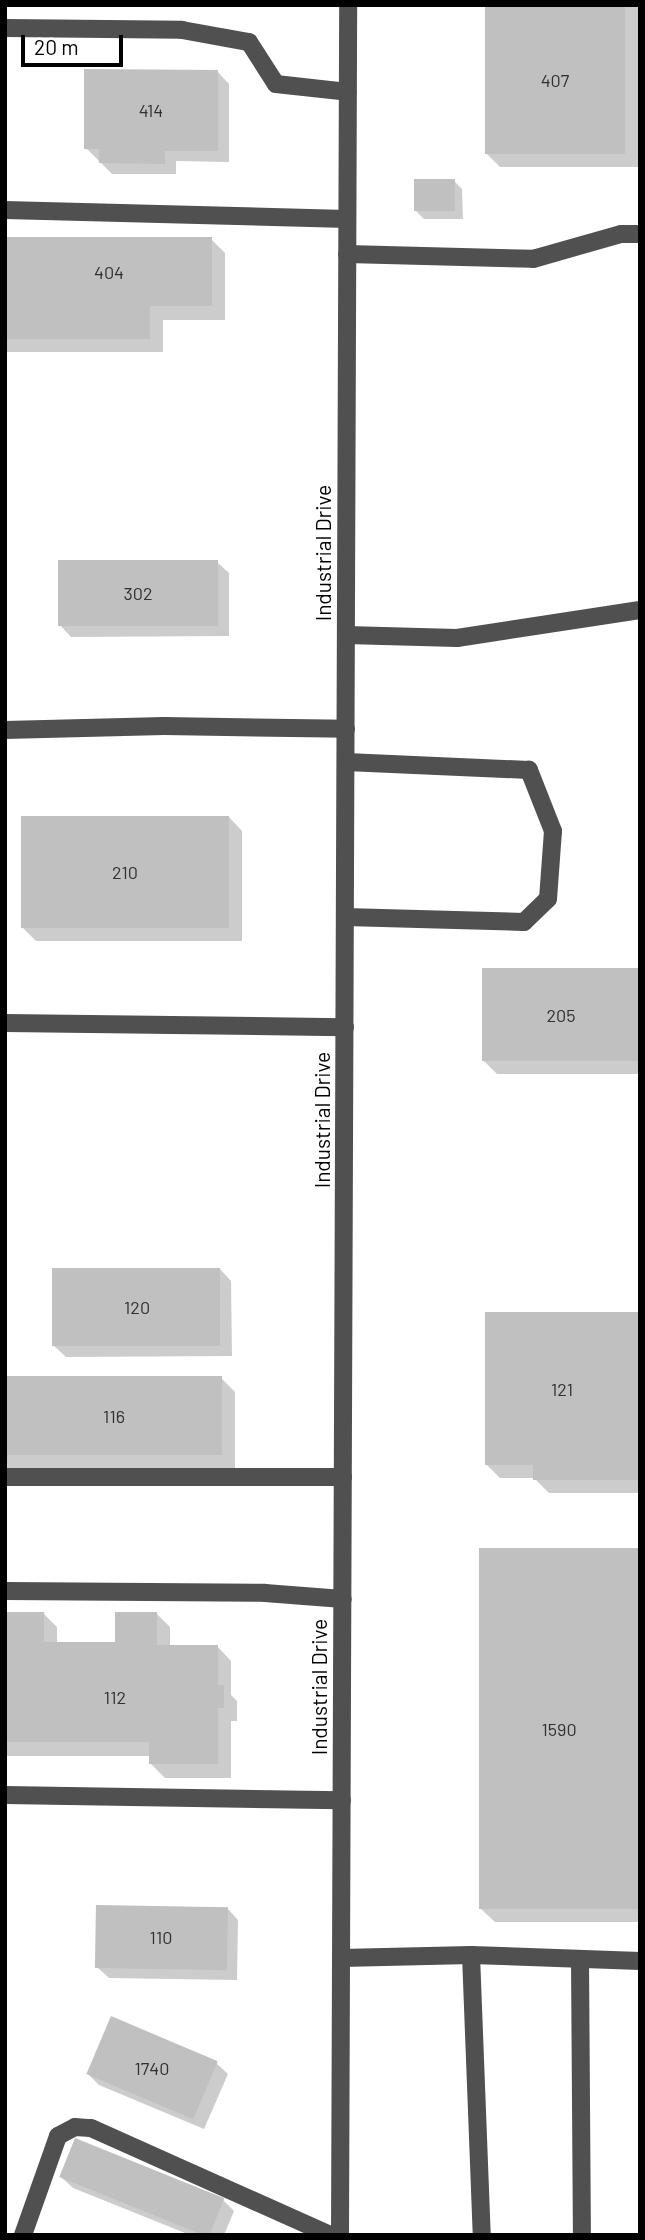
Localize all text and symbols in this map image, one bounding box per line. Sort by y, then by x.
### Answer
scale bar [24,21,126,65]
text: 20 m [34,34,79,59]
house number: 407 [541,69,569,91]
house number: 414 [139,99,163,121]
house number: 404 [94,261,124,283]
street label: Industrial Drive [310,485,336,621]
house number: 302 [123,582,153,604]
house number: 210 [112,861,138,883]
house number: 205 [546,1004,576,1026]
street label: Industrial Drive [309,1052,335,1188]
house number: 120 [124,1296,150,1318]
house number: 121 [551,1378,573,1400]
house number: 116 [103,1405,125,1427]
street label: Industrial Drive [306,1619,332,1755]
house number: 112 [104,1686,126,1708]
house number: 1590 [541,1718,577,1740]
house number: 110 [150,1926,172,1948]
house number: 1740 [135,2057,169,2079]

